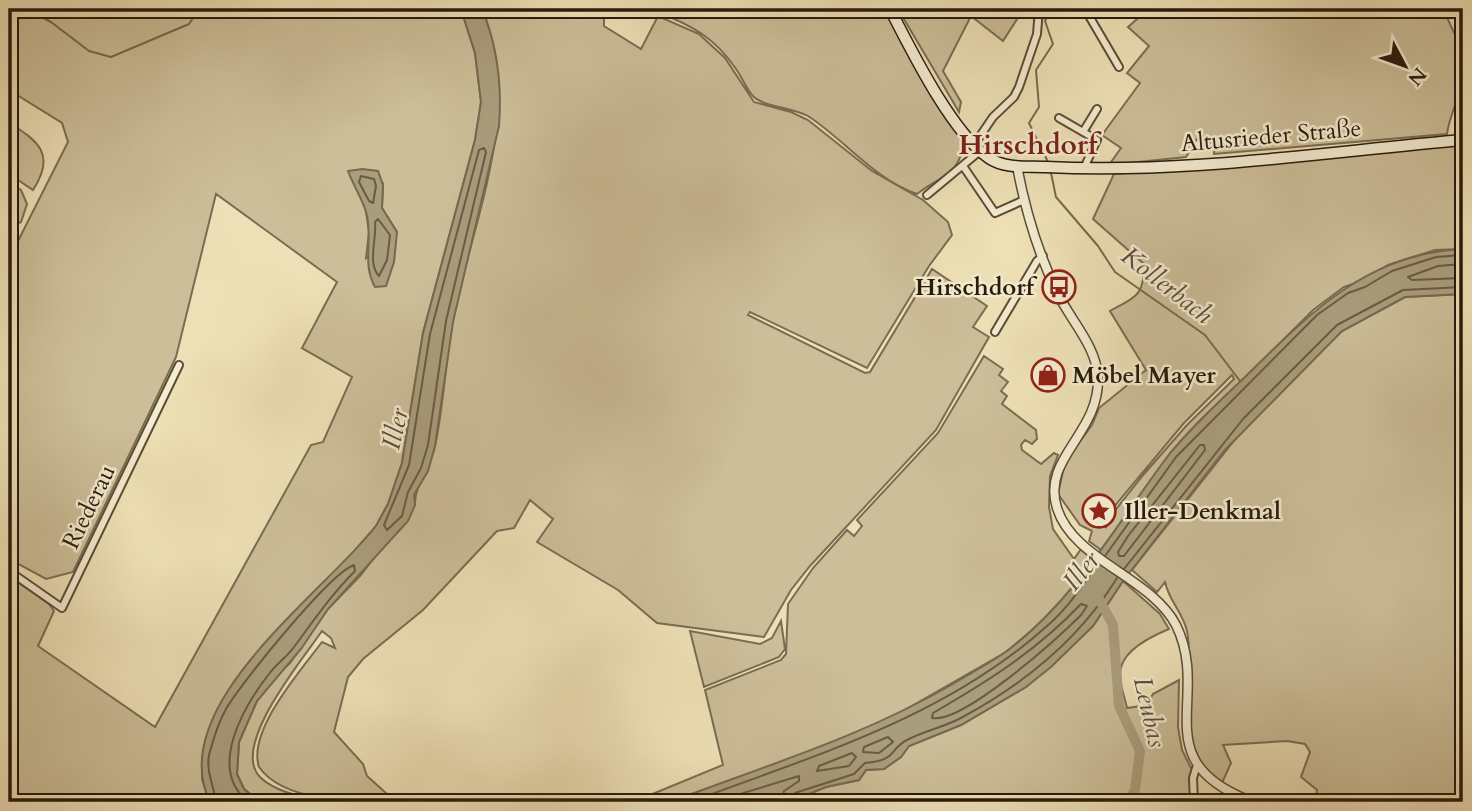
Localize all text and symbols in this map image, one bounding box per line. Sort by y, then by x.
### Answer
north arrow [1370,32,1440,102]
text: N [1402,62,1432,92]
street label: Altusrieder Straße [1179,112,1363,160]
district label: Hirschdorf [959,126,1102,164]
water label: Kollerbach [1114,238,1220,332]
bus stop icon: Hirschdorf [1040,268,1078,306]
place label: Hirschdorf [915,271,1038,304]
shop icon: Möbel Mayer [1029,356,1067,394]
place label: Möbel Mayer [1072,359,1216,392]
water label: Iller [373,404,417,453]
street label: Riederau [54,459,124,555]
place icon: Iller-Denkmal [1080,492,1118,530]
place label: Iller-Denkmal [1124,495,1281,528]
water label: Iller [1054,543,1109,598]
water label: Leubas [1125,673,1175,751]

